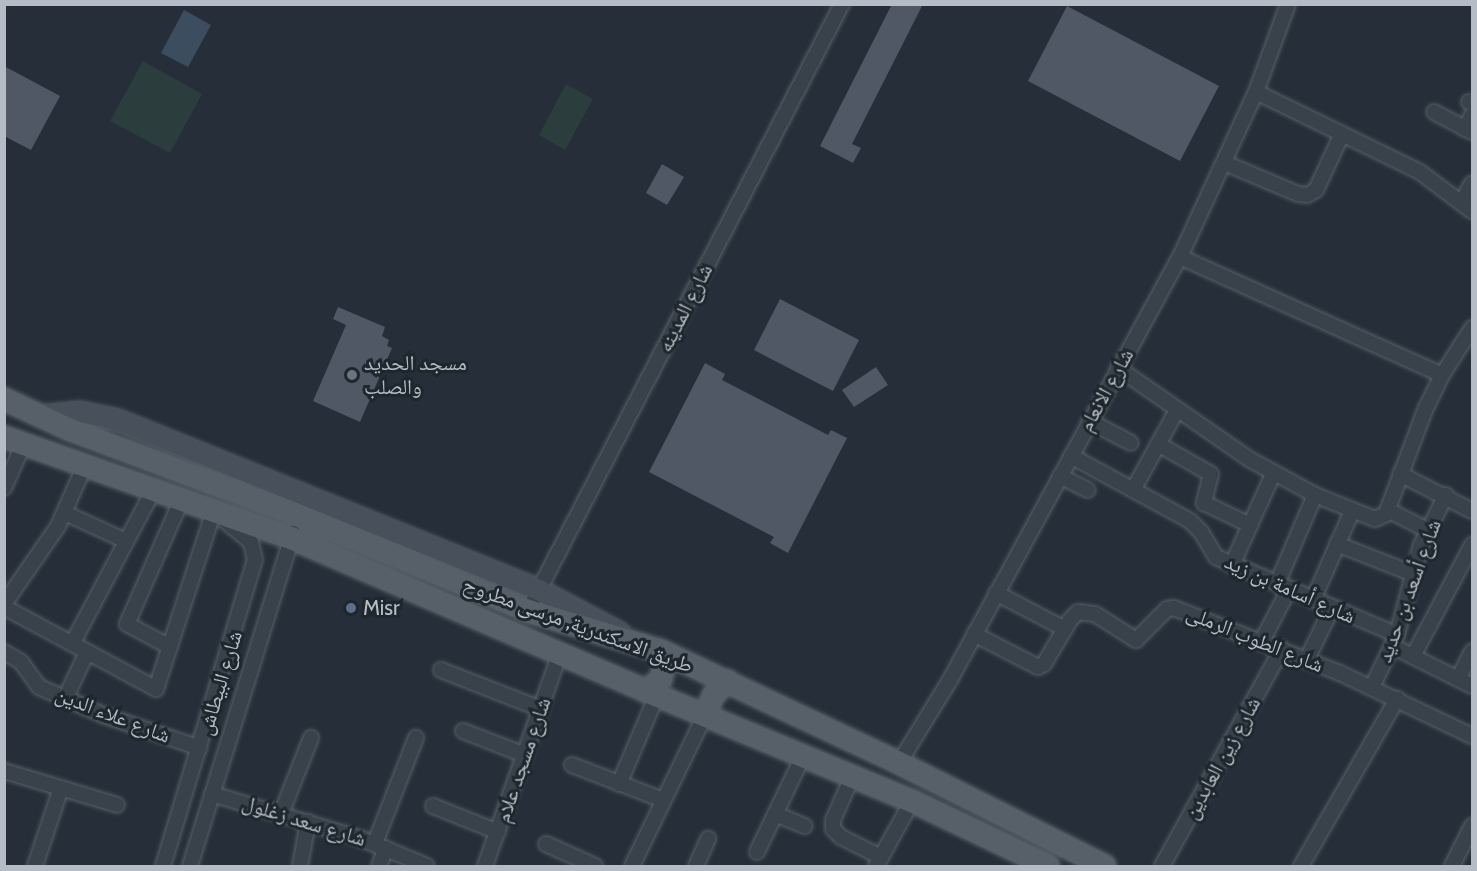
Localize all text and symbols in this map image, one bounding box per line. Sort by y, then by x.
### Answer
street label: شارع المدينه [652,260,718,356]
street label: شارع الانعام [1073,344,1139,436]
place label: مسجد الحديد والصلب [364,350,467,400]
marker: مسجد الحديد والصلب [345,368,359,382]
street label: شارع أسعد بن حديد [1371,516,1447,666]
street label: شارع أسامة بن زيد [1221,549,1359,629]
street label: طريق الاسكندرية, مرسى مطروح [460,572,696,678]
place label: Misr [363,595,400,621]
street label: شارع الطوب الرملى [1183,600,1327,678]
marker: Misr [344,601,358,615]
street label: شارع البيطاش [192,628,248,738]
street label: شارع علاء الدين [52,682,174,748]
street label: شارع زين العابدين [1178,693,1266,823]
street label: شارع مسجد علام [490,694,556,826]
street label: شارع سعد زغلول [239,790,369,852]

